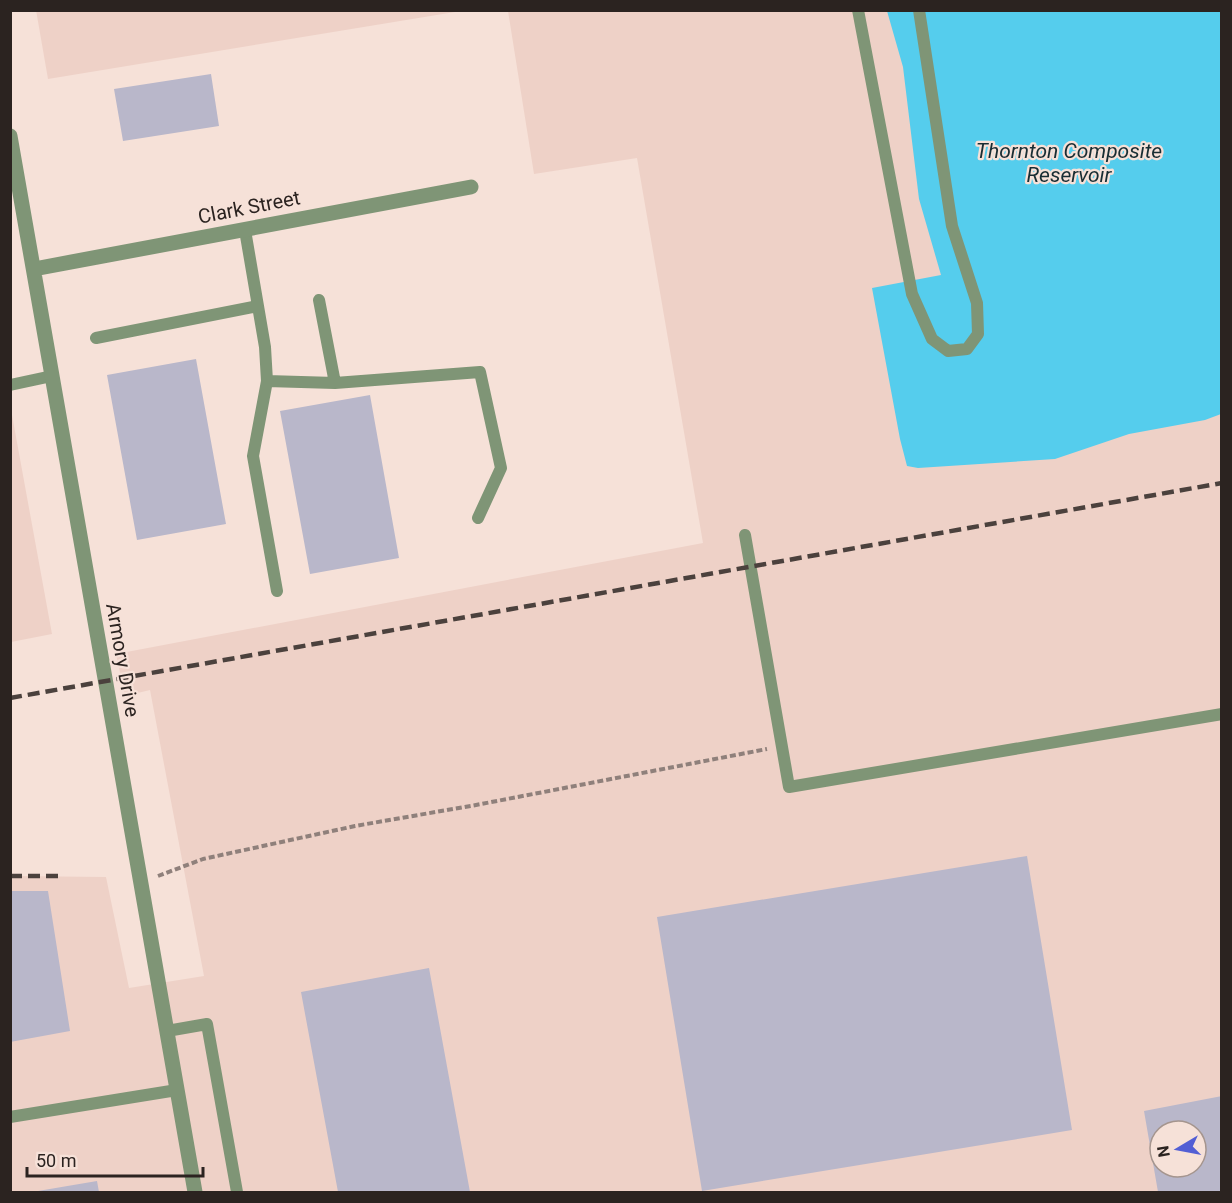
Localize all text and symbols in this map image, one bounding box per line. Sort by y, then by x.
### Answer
water label: Thornton Composite Reservoir [976,139,1162,187]
street label: Clark Street [196,185,302,229]
street label: Armory Drive [101,601,145,719]
north arrow [1148,1119,1208,1179]
scale bar [27,1140,202,1178]
text: N [1153,1144,1174,1159]
text: 50 m [36,1150,76,1171]

